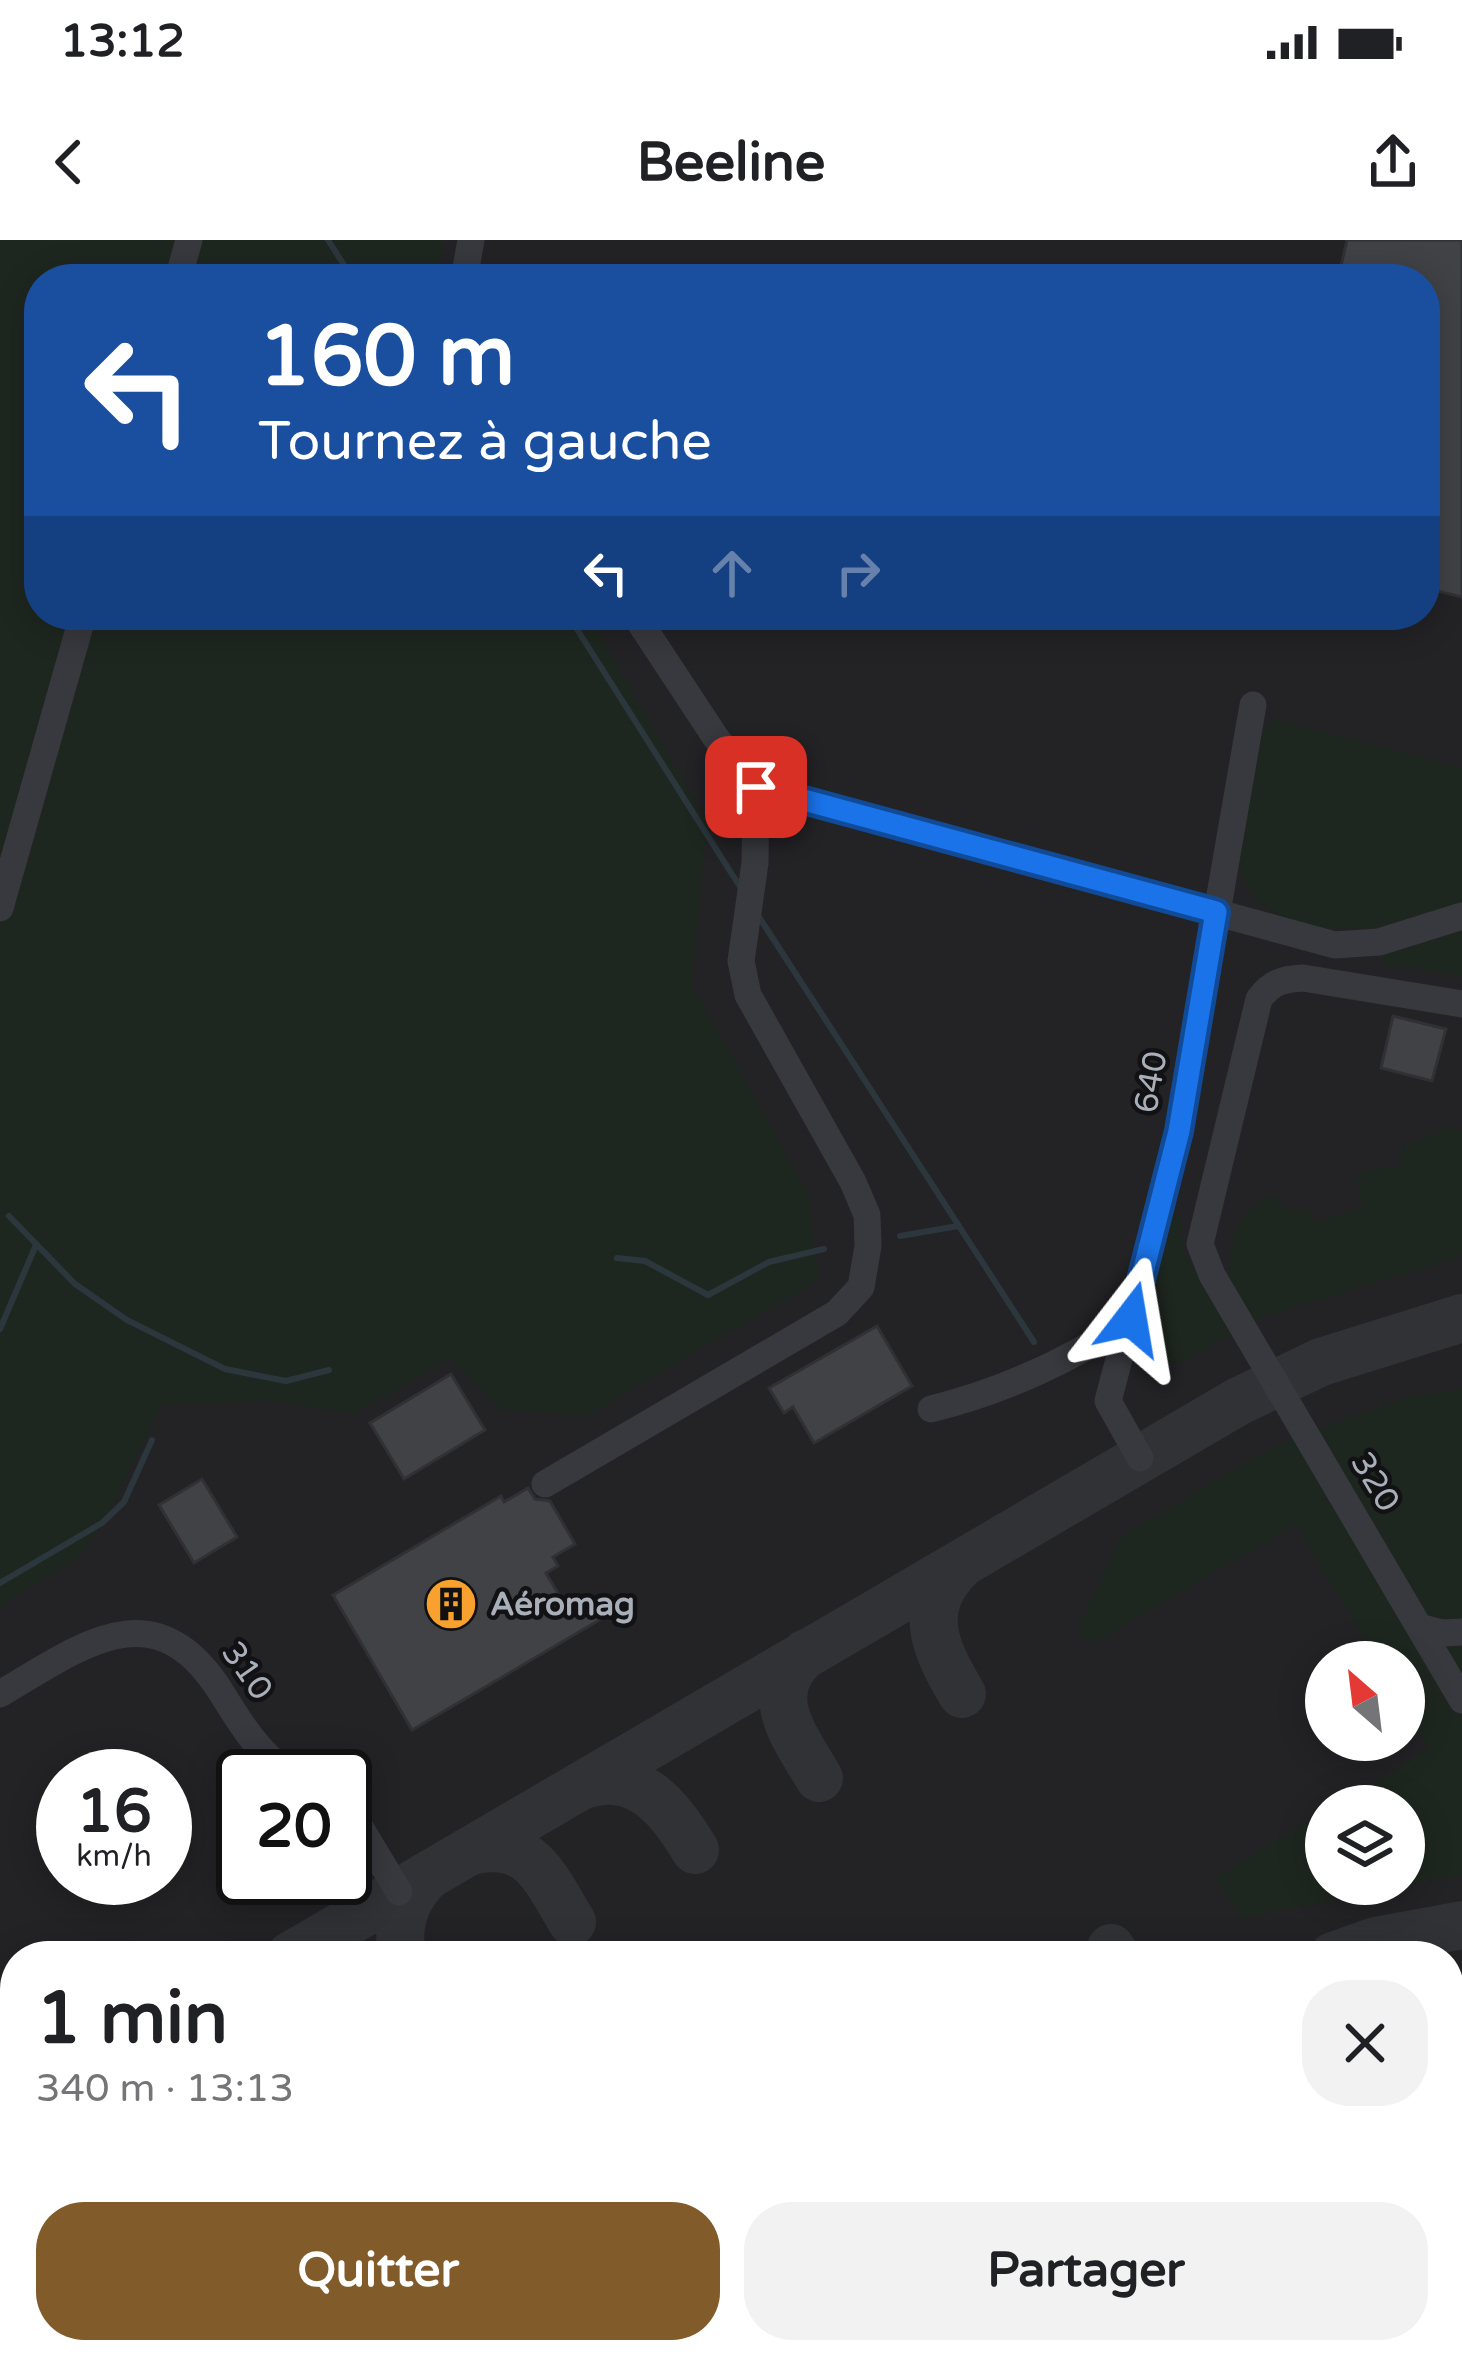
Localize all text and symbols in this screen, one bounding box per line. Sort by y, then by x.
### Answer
text: 13:12 [60,15,185,69]
icon: back [36,129,102,195]
icon: share [1360,129,1426,195]
text: Beeline [637,130,825,195]
text: 160 m [258,307,515,408]
icon: left [60,312,216,468]
text: Tournez à gauche [258,409,712,474]
icon: left [573,540,639,606]
icon: ahead [699,540,765,606]
icon: right [825,540,891,606]
pin [705,736,807,838]
icon: arrive [723,754,789,820]
street label: 640 [1126,1048,1176,1116]
position arrow [1068,1256,1194,1382]
street label: 320 [1342,1445,1408,1519]
building icon: Aéromag [423,1576,479,1632]
place label: Aéromag [490,1585,635,1624]
street label: 310 [213,1634,281,1708]
north arrow [1305,1641,1425,1761]
map controls [1305,1641,1425,1905]
speed limit sign: 20 [216,1749,372,1905]
text: 16 [76,1776,152,1848]
button: layers [1305,1785,1425,1905]
text: km/h [76,1838,152,1875]
text: 1 min [36,1976,228,2063]
button: close [1302,1980,1428,2106]
text: 340 m · 13:13 [36,2065,294,2112]
button: Quitter [36,2202,720,2340]
button: Partager [744,2202,1428,2340]

